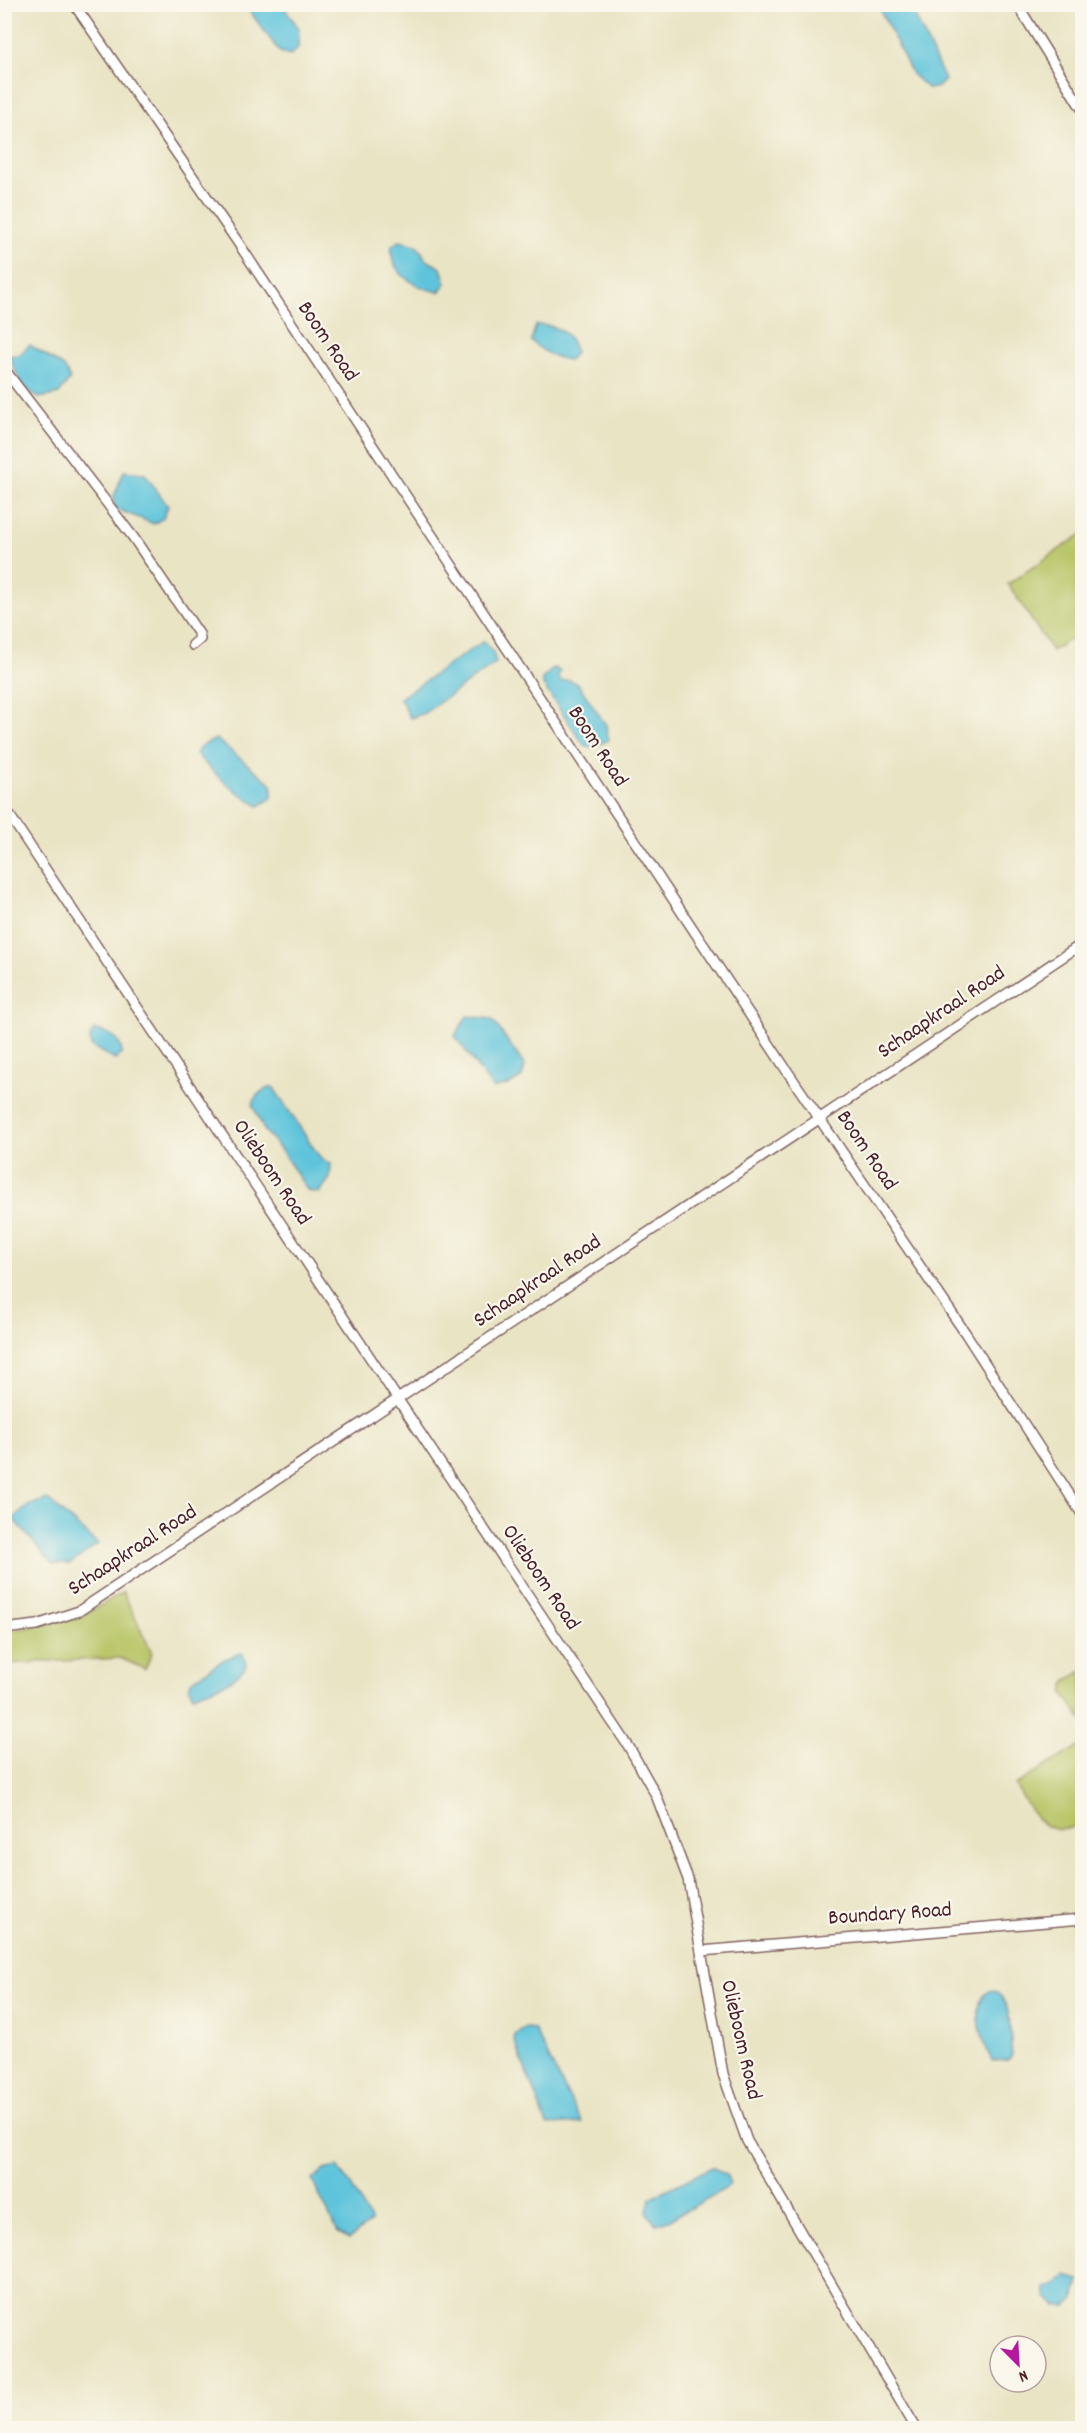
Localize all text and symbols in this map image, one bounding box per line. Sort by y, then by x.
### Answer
street label: Boom Road [289,295,365,389]
street label: Boom Road [559,700,635,794]
street label: Schaapkraal Road [872,959,1012,1067]
street label: Boom Road [828,1104,904,1198]
street label: Olieboom Road [224,1114,318,1232]
street label: Schaapkraal Road [468,1228,608,1336]
street label: Schaapkraal Road [62,1498,204,1604]
street label: Olieboom Road [493,1519,587,1637]
street label: Boundary Road [827,1895,953,1935]
street label: Olieboom Road [711,1977,769,2103]
north arrow [988,2334,1048,2394]
text: N [1015,2363,1031,2388]

